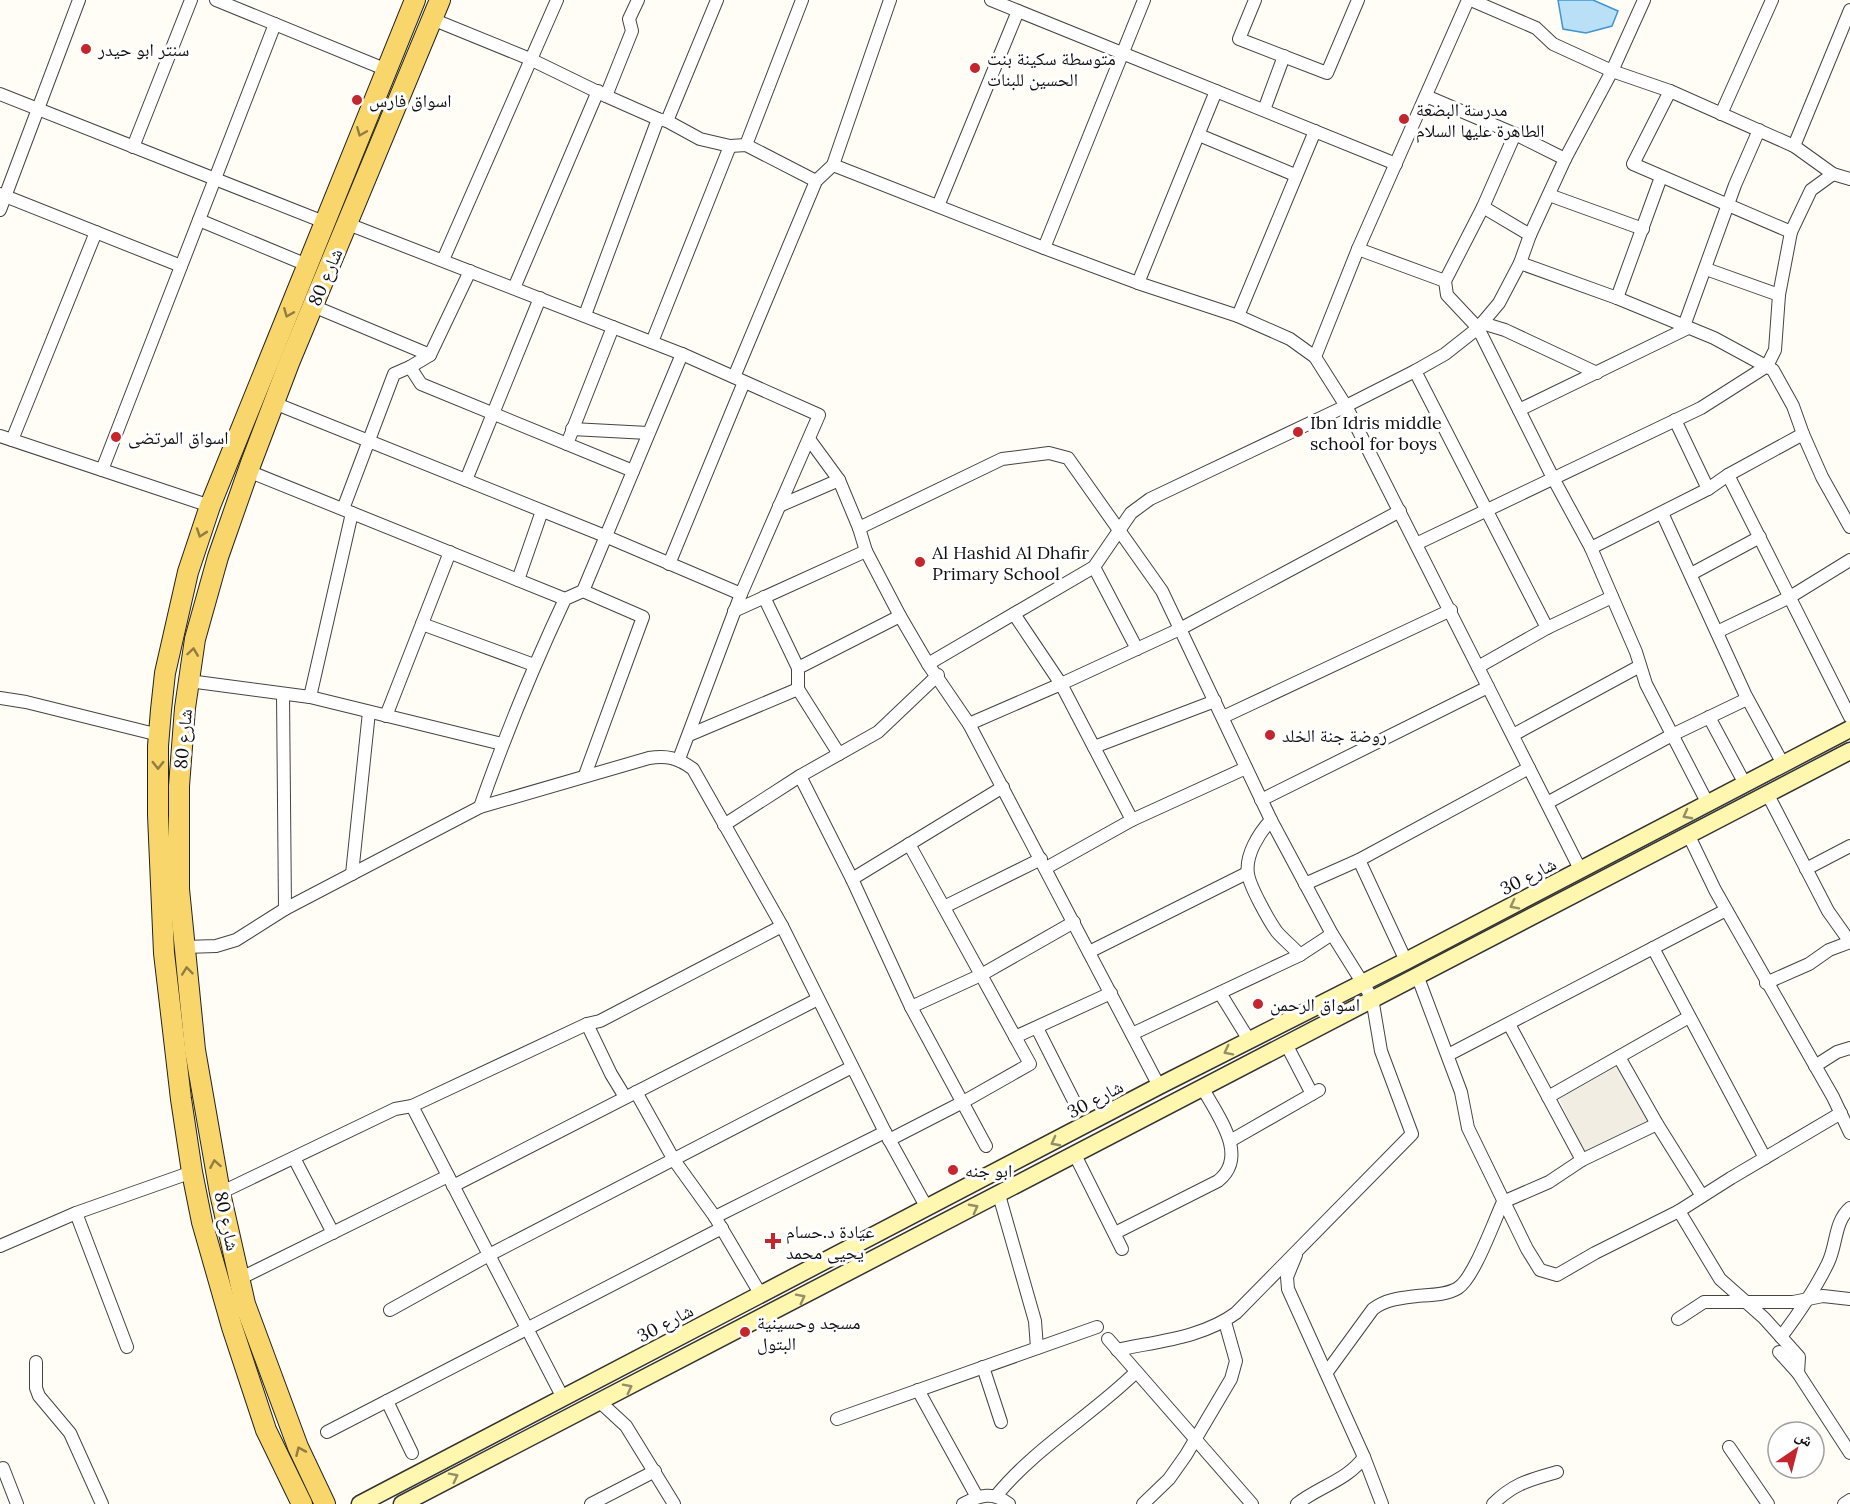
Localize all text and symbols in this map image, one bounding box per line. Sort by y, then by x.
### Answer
place label: سنتر ابو حيدر [97,38,189,61]
marker: سنتر ابو حيدر [79,42,93,56]
place label: متوسطة سكينة بنت الحسين للبنات [987,47,1116,91]
marker: متوسطة سكينة بنت الحسين للبنات [968,61,982,75]
place label: اسواق فارس [369,89,452,112]
marker: اسواق فارس [350,93,364,107]
place label: مدرسة البضعة الطاهرة عليها السلام [1416,98,1544,143]
marker: مدرسة البضعة الطاهرة عليها السلام [1397,112,1411,126]
one-way arrow [356,126,368,137]
street label: شارع 80 [303,245,347,309]
one-way arrow [283,306,295,317]
place label: Ibn Idris middle school for boys [1310,411,1442,455]
marker: Ibn Idris middle school for boys [1291,425,1305,439]
place label: اسواق المرتضى [128,426,229,449]
marker: اسواق المرتضى [109,430,123,444]
one-way arrow [196,527,209,538]
place label: Al Hashid Al Dhafir Primary School [931,541,1089,585]
marker: Al Hashid Al Dhafir Primary School [913,555,927,569]
one-way arrow [187,647,199,656]
street label: شارع 80 [169,708,197,770]
place label: روضة جنة الخلد [1282,724,1387,747]
marker: روضة جنة الخلد [1263,728,1277,742]
one-way arrow [152,760,164,769]
one-way arrow [1682,808,1693,819]
street label: شارع 30 [1496,852,1560,900]
one-way arrow [1509,898,1520,910]
one-way arrow [181,967,194,976]
place label: اسواق الرحمن [1270,993,1360,1016]
marker: اسواق الرحمن [1251,997,1265,1011]
one-way arrow [1224,1044,1234,1055]
street label: شارع 30 [1063,1075,1127,1123]
one-way arrow [1051,1135,1062,1146]
place label: ابو جنه [965,1159,1012,1182]
one-way arrow [209,1160,222,1170]
marker: ابو جنه [946,1163,960,1177]
street label: شارع 80 [209,1189,245,1253]
one-way arrow [967,1204,978,1215]
place label: عيادة د.حسام يحيى محمد [786,1220,874,1264]
marker: عيادة د.حسام يحيى محمد [764,1232,782,1250]
one-way arrow [795,1294,805,1305]
street label: شارع 30 [633,1299,697,1347]
place label: مسجد وحسينية البتول [757,1311,861,1355]
marker: مسجد وحسينية البتول [738,1325,752,1339]
one-way arrow [622,1384,632,1395]
north arrow [1766,1420,1826,1480]
text: ش [1792,1425,1817,1451]
one-way arrow [295,1447,307,1458]
one-way arrow [448,1473,459,1485]

